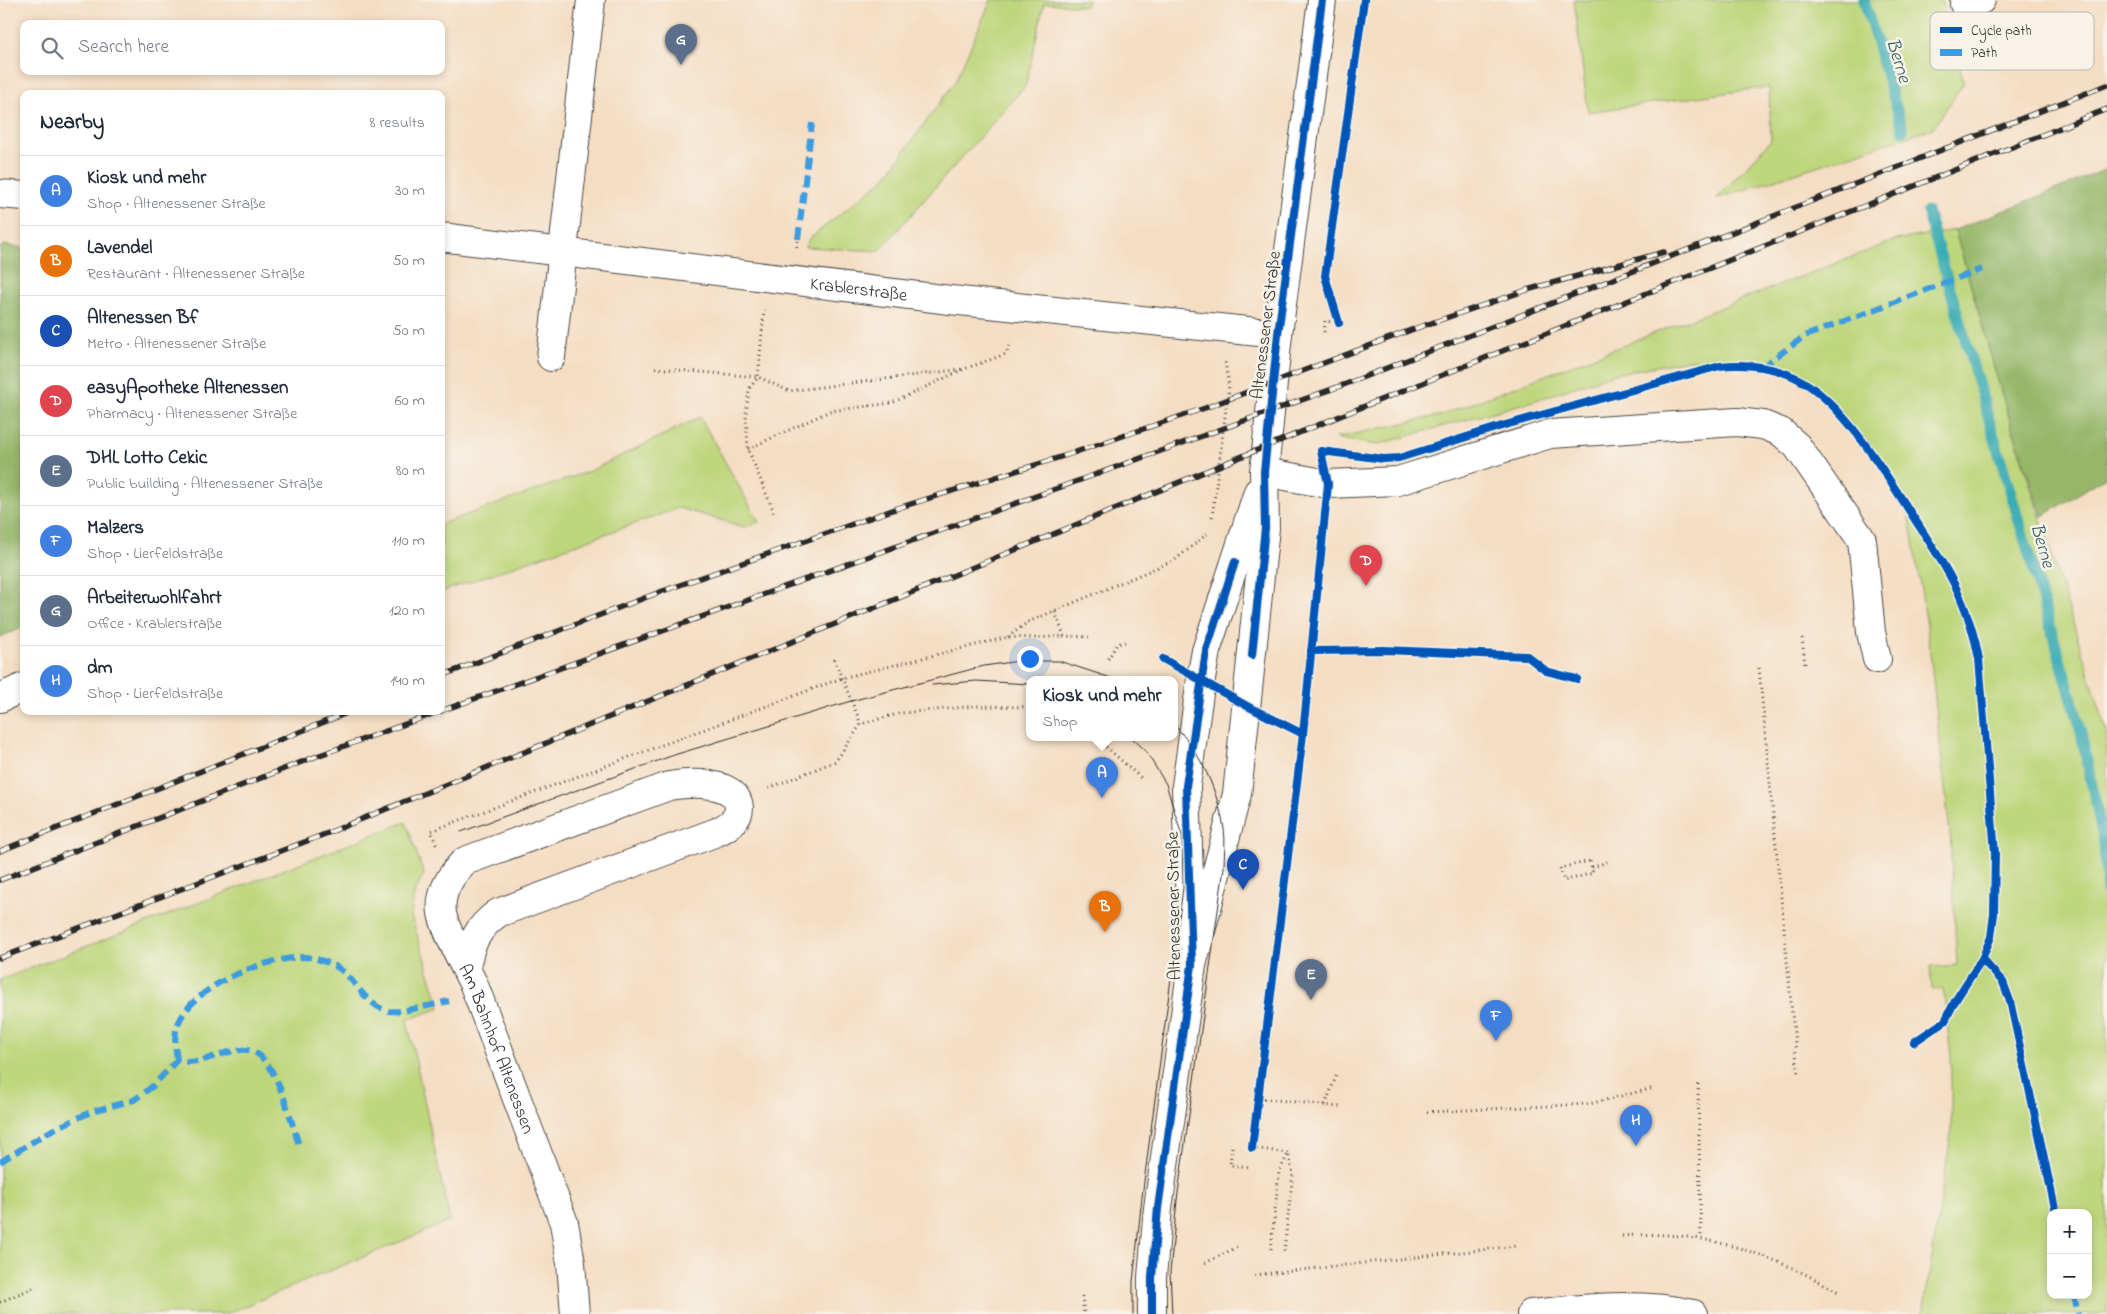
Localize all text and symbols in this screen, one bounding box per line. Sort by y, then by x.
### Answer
legend [1930,12,2094,70]
search box [20,20,445,75]
text: Cycle path [1971,21,2032,43]
pin: G [665,24,697,65]
icon: search [38,34,66,62]
text: Search here [78,34,169,61]
water label: Berne [1878,35,1918,88]
text: Path [1971,43,1997,64]
text: Nearby [40,108,104,138]
text: 8 results [369,111,425,135]
text: Kiosk und mehr [87,165,206,192]
text: A [51,179,61,203]
text: 30 m [395,179,425,203]
text: Shop · Altenessener Straße [87,192,266,216]
text: Lavendel [87,235,152,262]
text: B [51,249,61,273]
text: 50 m [393,249,425,273]
street label: Altenessener Straße [1245,249,1289,401]
text: Restaurant · Altenessener Straße [87,262,305,286]
street label: Krablerstraße [808,272,910,310]
text: Altenessen Bf [87,305,198,332]
text: C [52,319,60,343]
text: 50 m [393,319,425,343]
text: Metro · Altenessener Straße [87,332,266,356]
text: easyApotheke Altenessen [87,375,288,402]
text: D [50,389,62,413]
text: 60 m [395,389,425,413]
text: Pharmacy · Altenessener Straße [87,402,297,426]
text: DHL Lotto Cekic [87,445,207,472]
text: E [51,459,61,483]
text: 80 m [396,459,425,483]
text: Public building · Altenessener Straße [87,472,323,496]
text: Malzers [87,515,144,542]
water label: Berne [2022,520,2061,572]
text: F [51,529,61,553]
text: 110 m [391,529,425,553]
text: Shop · Lierfeldstraße [87,542,223,566]
pin: D [1350,545,1382,586]
text: Arbeiterwohlfahrt [87,585,222,612]
text: G [51,599,61,623]
text: 120 m [389,599,425,623]
text: Office · Krablerstraße [87,612,222,636]
your location [1017,646,1043,672]
text: dm [87,655,112,682]
text: H [51,669,61,693]
text: 140 m [390,669,425,693]
popup [1026,676,1178,741]
text: Shop · Lierfeldstraße [87,682,223,706]
text: Kiosk und mehr [1042,683,1162,710]
text: Shop [1042,710,1077,734]
pin: A [1086,757,1118,798]
street label: Altenessener Straße [1161,830,1189,981]
pin: C [1227,849,1259,890]
pin: B [1089,891,1121,932]
pin: E [1295,959,1327,1000]
street label: Am Bahnhof Altenessen [451,960,540,1138]
pin: F [1480,1000,1512,1041]
pin: H [1620,1105,1652,1146]
map controls [2047,1209,2092,1299]
button: + [2047,1209,2092,1254]
button: − [2047,1254,2092,1299]

